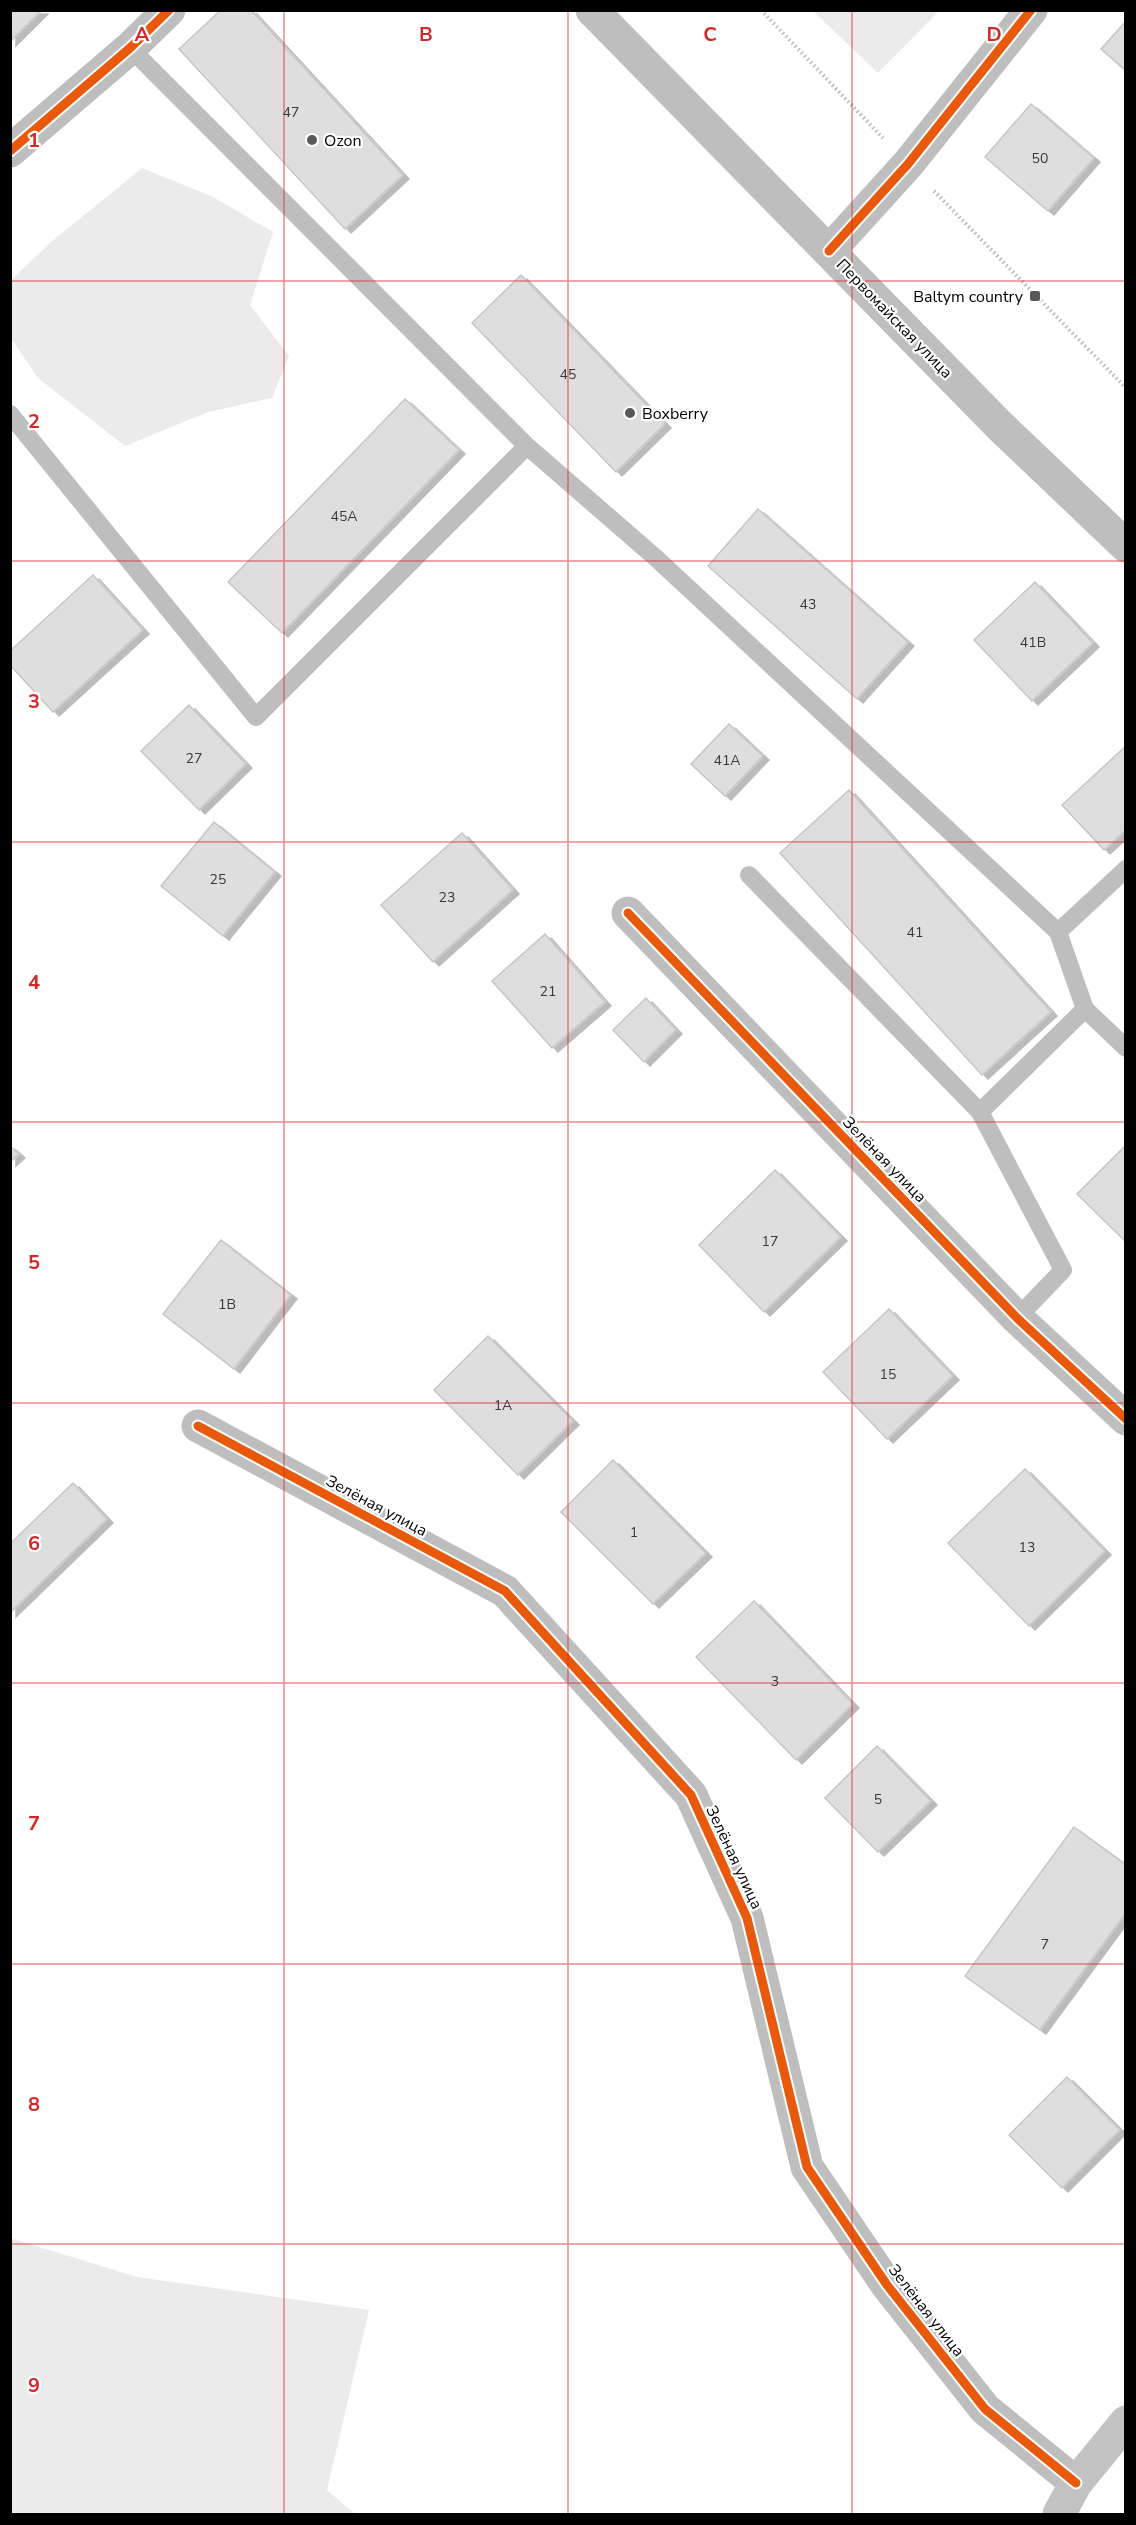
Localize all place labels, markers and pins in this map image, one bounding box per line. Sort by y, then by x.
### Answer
place label: Ozon [324,130,362,152]
marker: Ozon [305,133,319,147]
place label: Baltym country [913,286,1024,308]
marker: Baltym country [1028,289,1042,303]
place label: Boxberry [642,403,709,425]
marker: Boxberry [623,406,637,420]

